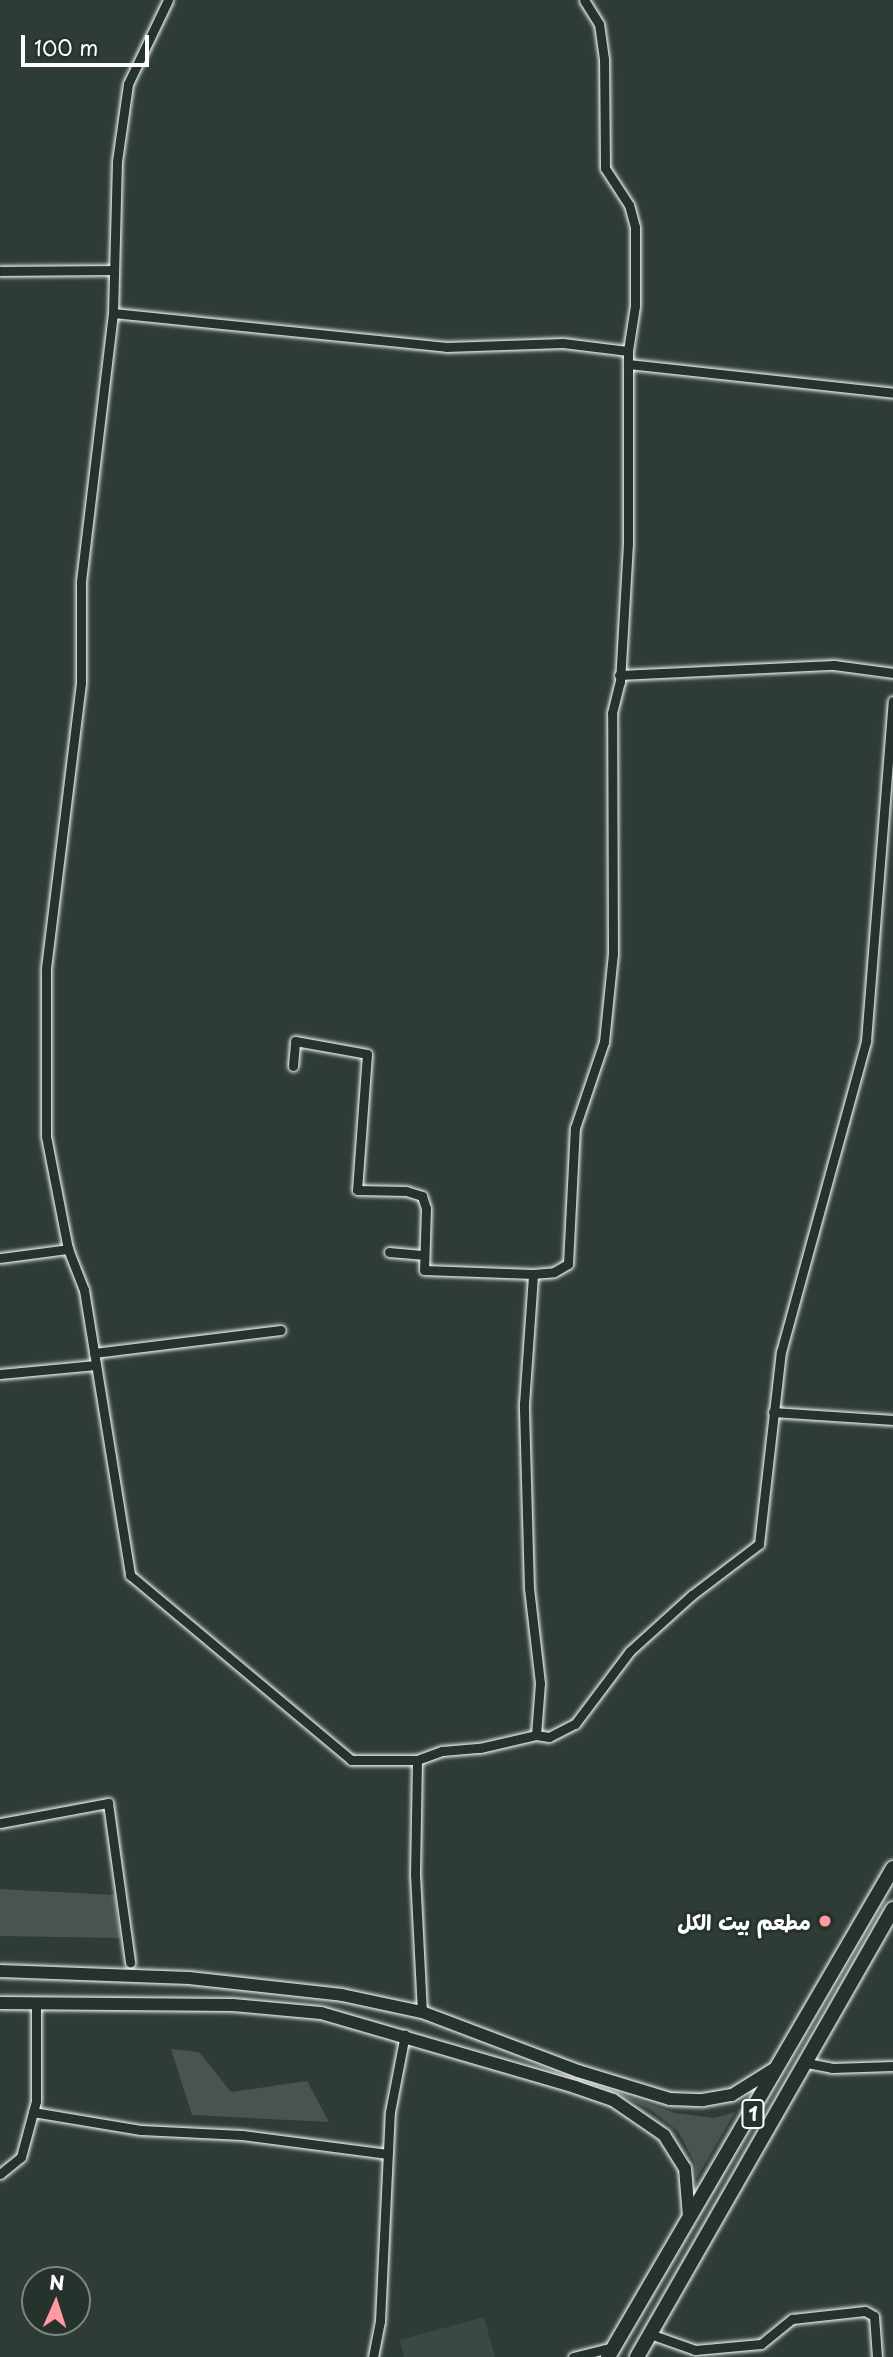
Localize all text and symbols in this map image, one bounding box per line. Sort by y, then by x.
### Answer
scale bar [24,21,152,65]
text: 100 m [34,31,98,63]
place label: مطعم بيت الكل [677,1908,811,1934]
marker: مطعم بيت الكل [817,1913,833,1929]
road number: 1 [741,2098,765,2130]
north arrow [21,2266,91,2336]
text: N [49,2268,65,2296]

